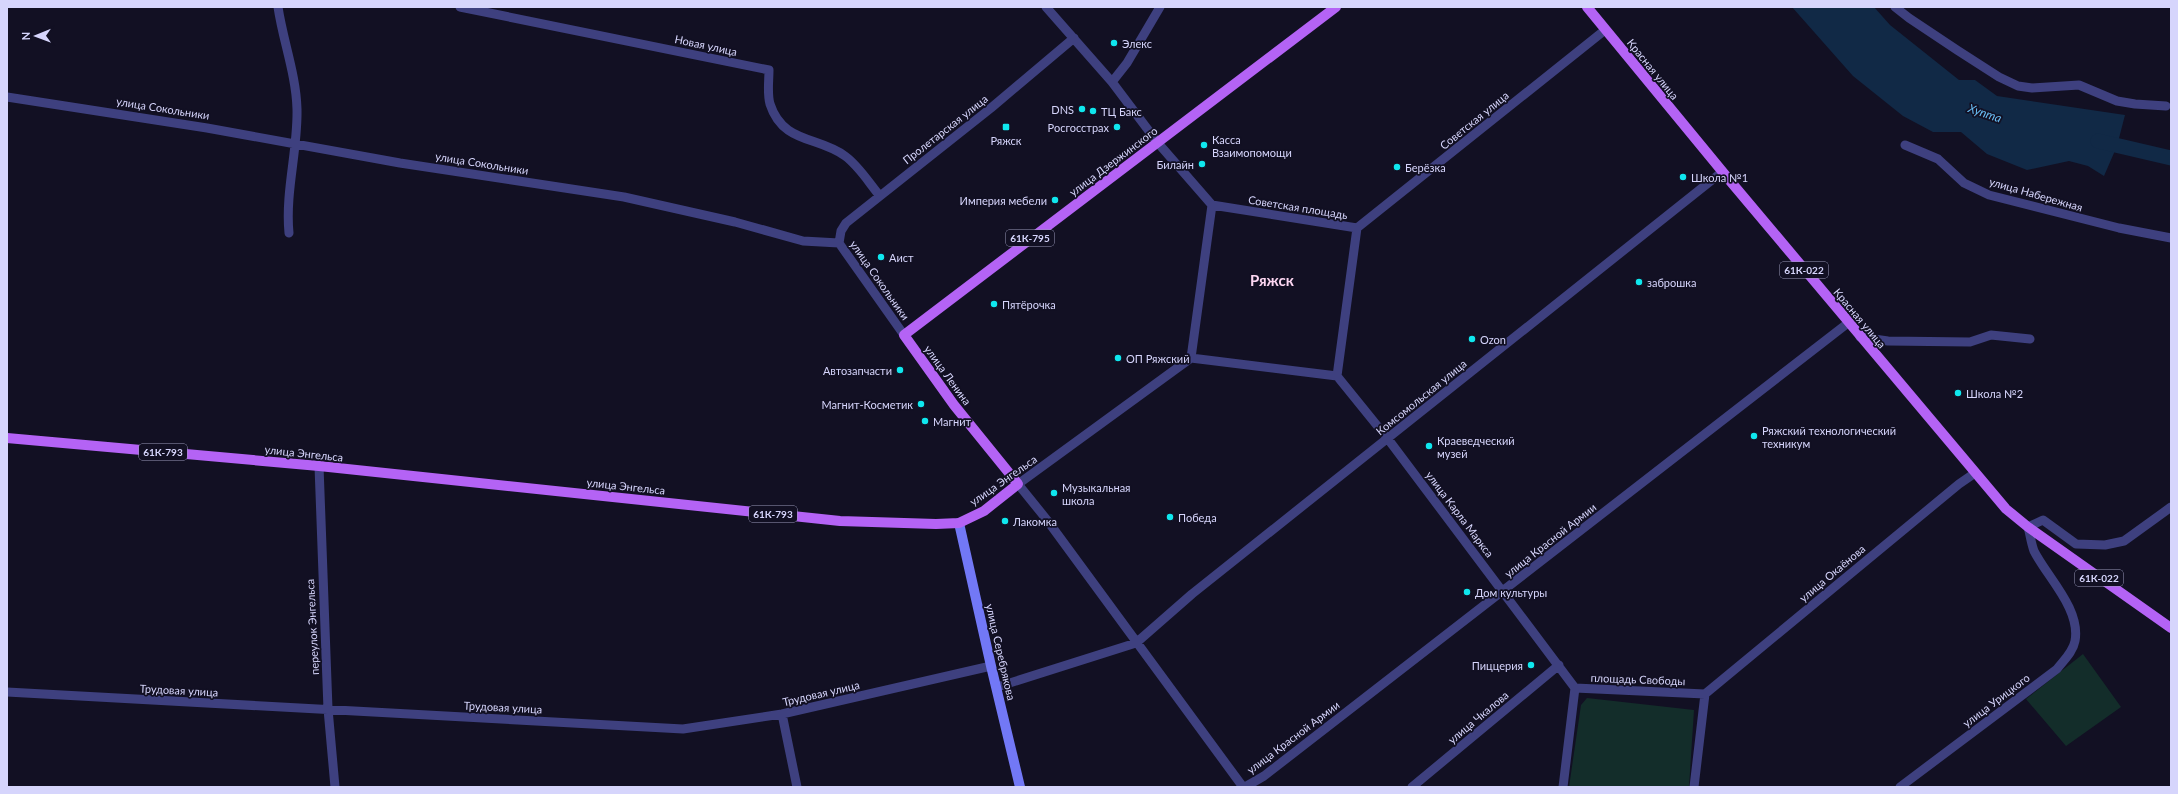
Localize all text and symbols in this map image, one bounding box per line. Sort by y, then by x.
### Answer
north arrow [16,16,56,56]
text: N [19,32,32,41]
street label: Новая улица [674,32,738,58]
street label: Красная улица [1625,36,1681,102]
place label: Элекс [1122,37,1152,50]
marker: Элекс [1109,38,1119,48]
street label: Советская улица [1437,88,1511,152]
street label: Пролетарская улица [900,92,990,166]
street label: улица Сокольники [115,94,211,122]
water label: Хупта [1965,100,2004,126]
place label: DNS [1051,103,1074,116]
marker: DNS [1077,104,1087,114]
place label: ТЦ Бакс [1101,105,1142,118]
marker: ТЦ Бакс [1088,106,1098,116]
place label: Росгосстрах [1048,121,1110,134]
marker: Ряжск [1001,122,1011,132]
marker: Росгосстрах [1112,122,1122,132]
street label: улица Дзержинского [1066,124,1160,198]
place label: Касса Взаимопомощи [1212,133,1292,159]
place label: Ряжск [990,134,1022,147]
marker: Касса Взаимопомощи [1199,140,1209,150]
street label: улица Сокольники [434,149,530,177]
place label: Билайн [1157,158,1194,171]
marker: Билайн [1197,159,1207,169]
place label: Берёзка [1405,161,1446,174]
marker: Берёзка [1392,162,1402,172]
place label: Школа №1 [1691,171,1748,184]
marker: Школа №1 [1678,172,1688,182]
street label: улица Набережная [1988,174,2084,214]
street label: Советская площадь [1247,193,1349,221]
place label: Империя мебели [960,194,1047,207]
marker: Империя мебели [1050,195,1060,205]
road number: 61К-795 [1006,230,1054,246]
street label: улица Сокольники [848,238,912,322]
place label: Аист [889,251,914,264]
marker: Аист [876,252,886,262]
road number: 61К-022 [1780,262,1828,278]
district label: Ряжск [1250,271,1295,289]
place label: заброшка [1647,276,1696,289]
marker: заброшка [1634,277,1644,287]
street label: Красная улица [1831,285,1889,351]
place label: Пятёрочка [1002,298,1056,311]
marker: Пятёрочка [989,299,999,309]
place label: Ozon [1480,333,1506,346]
marker: Ozon [1467,334,1477,344]
street label: улица Ленина [922,343,974,407]
place label: ОП Ряжский [1126,352,1190,365]
marker: ОП Ряжский [1113,353,1123,363]
street label: Комсомольская улица [1373,357,1469,437]
place label: Автозапчасти [823,364,892,377]
marker: Автозапчасти [895,365,905,375]
place label: Школа №2 [1966,387,2023,400]
marker: Школа №2 [1953,388,1963,398]
place label: Магнит-Косметик [821,398,913,411]
marker: Магнит-Косметик [916,399,926,409]
place label: Магнит [933,415,972,428]
marker: Магнит [920,416,930,426]
place label: Ряжский технологический техникум [1762,424,1896,450]
marker: Ряжский технологический техникум [1749,431,1759,441]
place label: Краеведческий музей [1437,434,1515,460]
marker: Краеведческий музей [1424,441,1434,451]
street label: улица Энгельса [264,442,344,464]
road number: 61К-793 [139,444,187,460]
street label: улица Энгельса [967,452,1039,508]
street label: улица Карла Маркса [1423,468,1497,560]
street label: улица Энгельса [586,475,666,497]
place label: Музыкальная школа [1062,481,1131,507]
marker: Музыкальная школа [1049,488,1059,498]
street label: улица Красной Армии [1502,500,1598,580]
road number: 61К-793 [749,506,797,522]
place label: Победа [1178,511,1217,524]
marker: Победа [1165,512,1175,522]
place label: Лакомка [1012,515,1057,528]
marker: Лакомка [1000,516,1010,526]
street label: улица Окаёнова [1796,542,1868,604]
road number: 61К-022 [2075,570,2123,586]
street label: переулок Энгельса [303,579,321,675]
place label: Дом культуры [1475,586,1547,599]
marker: Дом культуры [1462,587,1472,597]
street label: улица Серебрякова [984,603,1018,701]
place label: Пиццерия [1472,659,1523,672]
marker: Пиццерия [1526,660,1536,670]
street label: площадь Свободы [1590,671,1686,687]
street label: улица Урицкого [1960,671,2032,729]
street label: Трудовая улица [781,678,861,708]
street label: Трудовая улица [139,681,219,699]
street label: улица Чкалова [1445,688,1511,746]
street label: Трудовая улица [463,698,543,716]
street label: улица Красной Армии [1244,698,1342,776]

